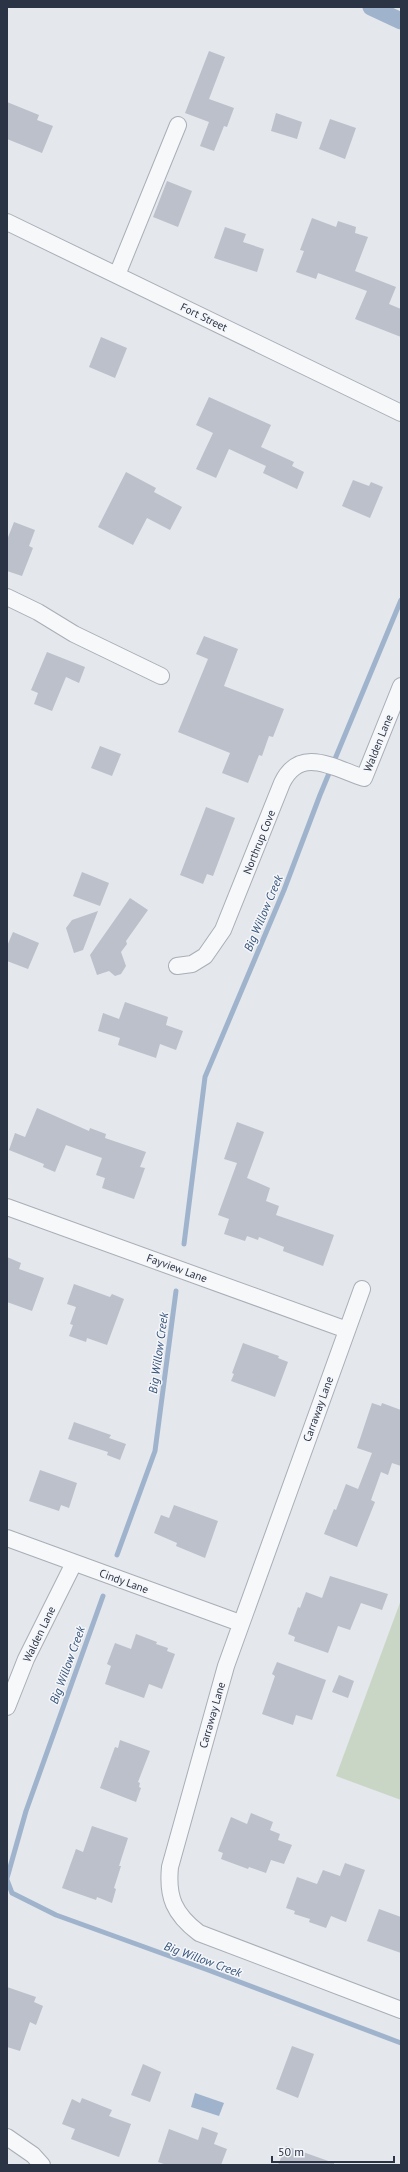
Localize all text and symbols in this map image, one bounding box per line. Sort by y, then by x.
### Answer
street label: Fort Street [178,300,230,334]
street label: Walden Lane [360,712,396,774]
street label: Northrup Cove [240,807,278,876]
water label: Big Willow Creek [240,872,286,953]
street label: Fayview Lane [145,1251,210,1286]
water label: Big Willow Creek [145,1311,171,1394]
street label: Carraway Lane [300,1374,336,1443]
street label: Cindy Lane [97,1566,151,1597]
street label: Walden Lane [19,1603,59,1664]
water label: Big Willow Creek [46,1624,88,1706]
street label: Carraway Lane [196,1680,228,1750]
water label: Big Willow Creek [162,1938,244,1980]
scale bar [272,2138,394,2164]
text: 50 m [278,2144,304,2159]

